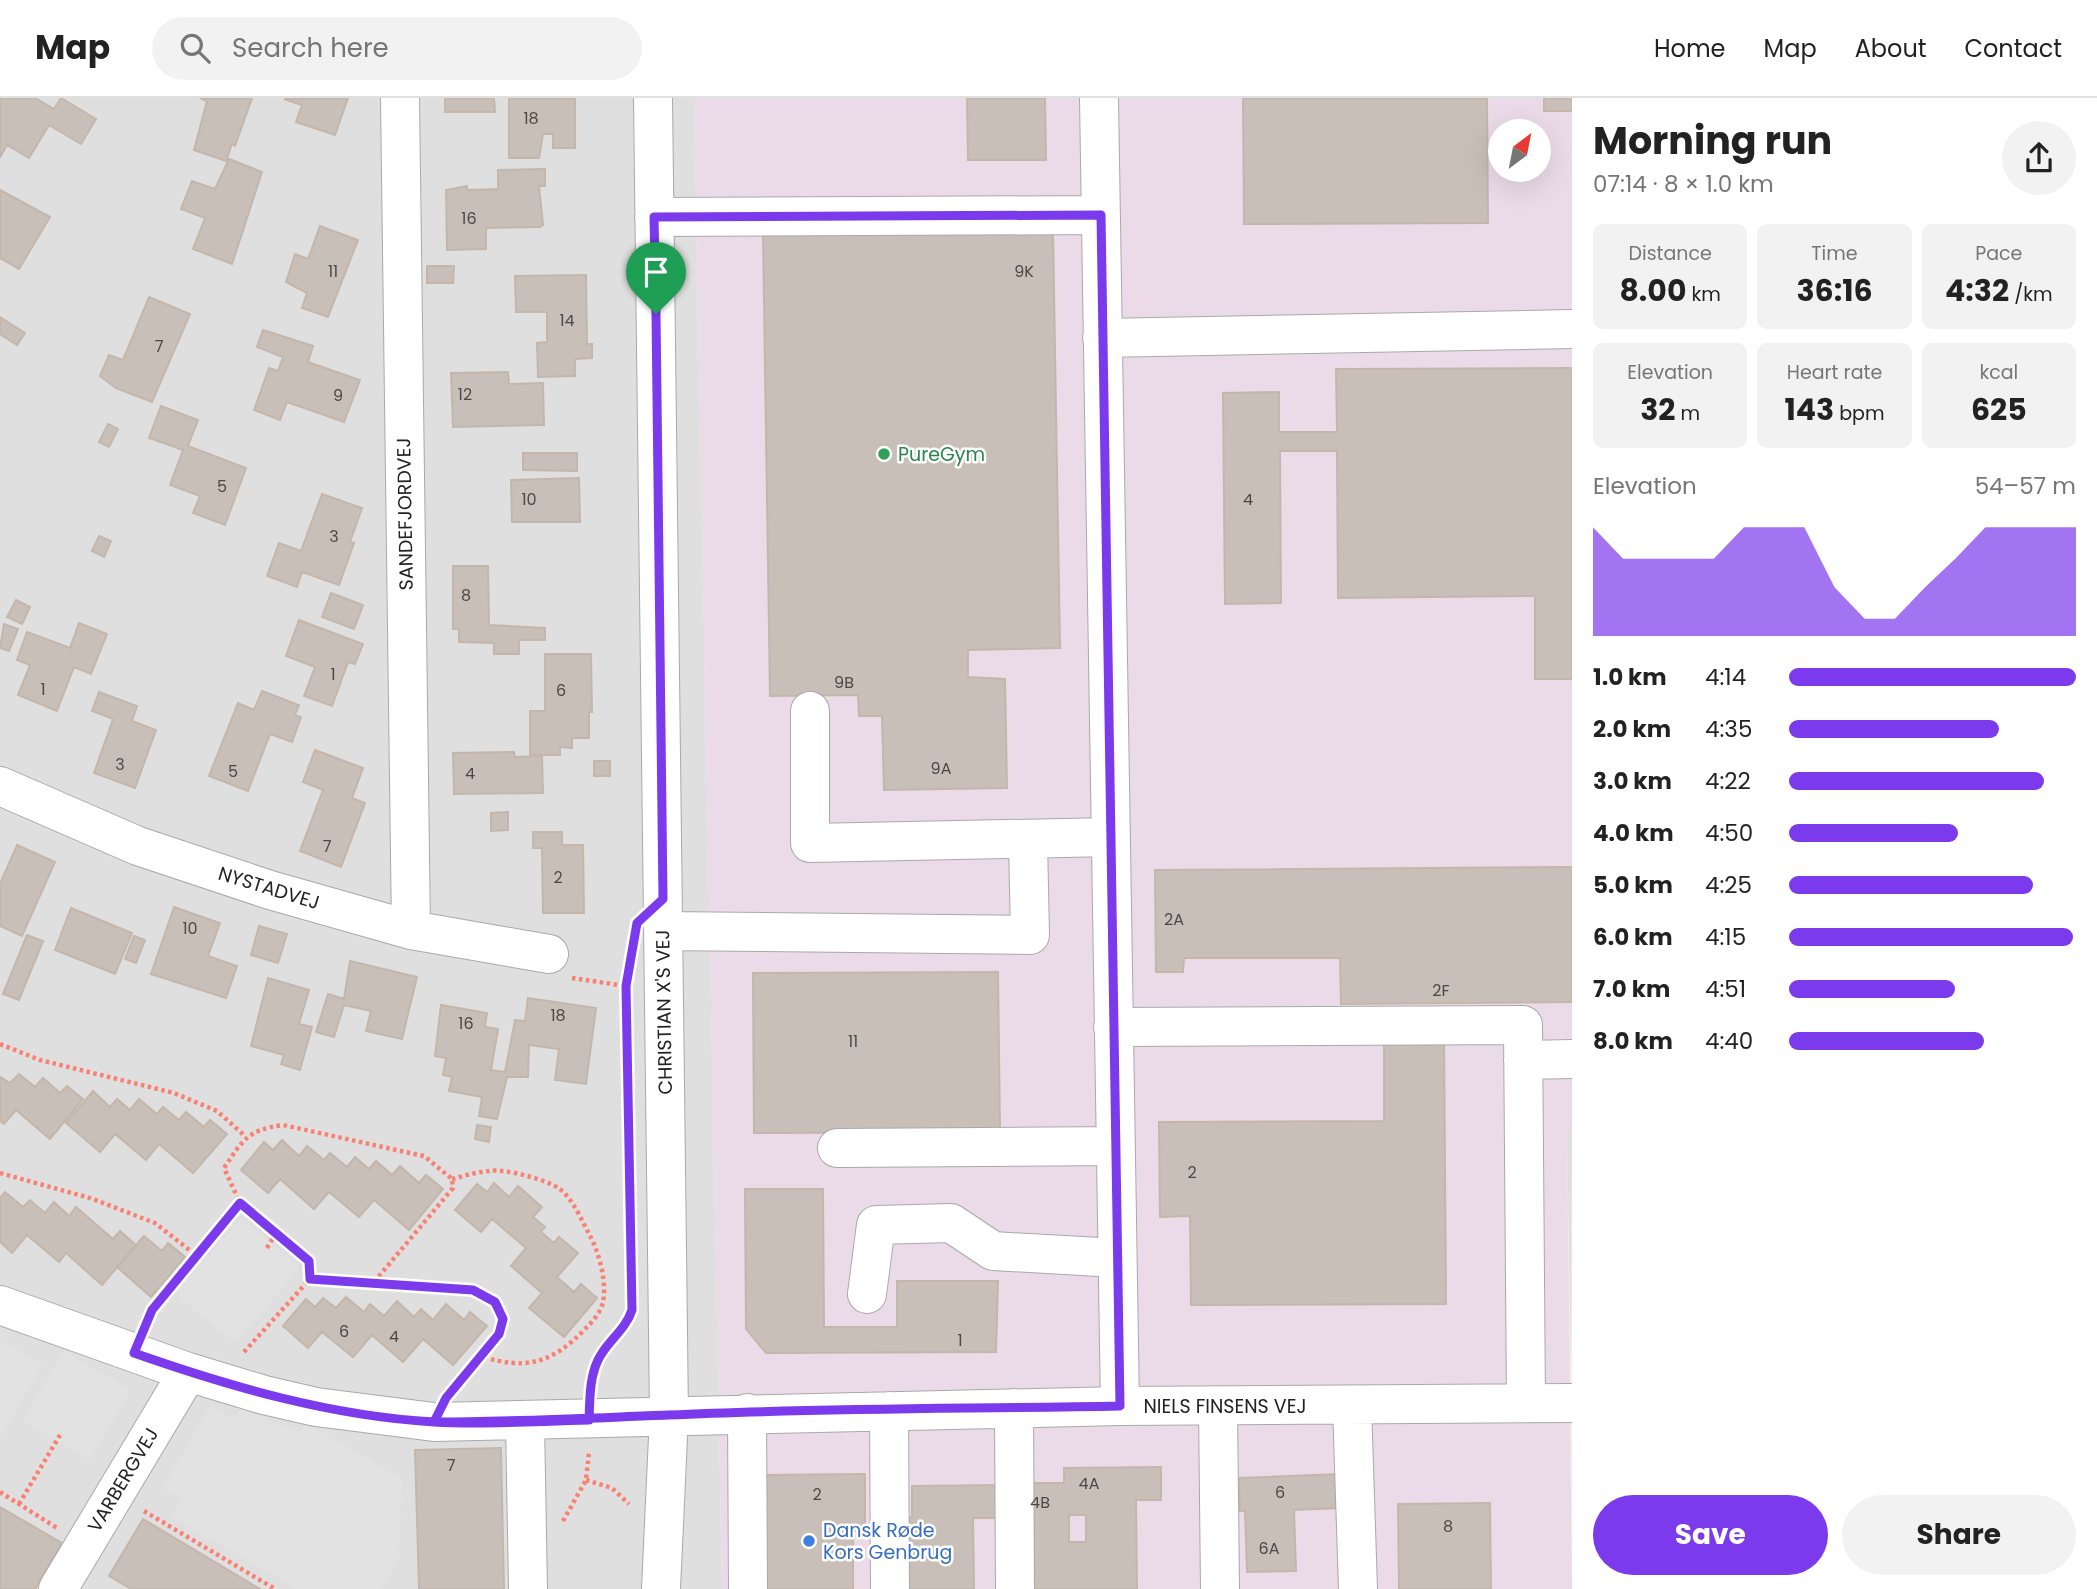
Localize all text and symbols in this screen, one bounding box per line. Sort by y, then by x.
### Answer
search box [152,17,642,80]
text: Map [35,24,110,71]
icon: search [176,29,214,67]
text: Search here [232,30,389,66]
text: Home [1654,32,1726,65]
text: Map [1764,32,1817,65]
text: About [1855,32,1926,65]
text: Contact [1964,32,2062,65]
house number: 18 [523,107,539,130]
text: Morning run [1593,114,1832,167]
north arrow [1488,119,1550,182]
map controls [1488,119,1551,182]
button: share [2002,121,2076,195]
text: 07:14 · 8 × 1.0 km [1593,168,1774,200]
house number: 16 [461,207,477,230]
text: Distance [1629,240,1712,267]
text: Time [1811,240,1858,267]
text: Pace [1975,240,2022,267]
pin [626,242,686,314]
icon: arrive [637,253,675,291]
house number: 11 [328,260,338,283]
house number: 9K [1014,260,1034,283]
text: 8.00 [1619,269,1686,312]
text: 36:16 [1796,269,1873,312]
text: 4:32 [1945,269,2009,312]
text: km [1686,281,1721,308]
text: /km [2009,281,2053,308]
house number: 14 [559,309,575,332]
house number: 7 [155,335,164,358]
text: Elevation [1627,359,1713,386]
text: Heart rate [1787,359,1882,386]
text: kcal [1979,359,2018,386]
house number: 12 [458,383,472,406]
house number: 9 [333,384,343,407]
text: 32 [1640,388,1675,431]
text: 143 [1784,388,1834,431]
text: 625 [1971,388,2027,431]
text: m [1675,400,1700,427]
text: bpm [1834,400,1885,427]
street label: SANDEFJORDVEJ [390,437,420,591]
place label: PureGym [898,441,985,468]
marker: PureGym [876,446,892,462]
text: Elevation [1593,470,1697,502]
text: 54–57 m [1975,470,2076,502]
house number: 5 [217,475,227,498]
house number: 10 [521,488,537,511]
house number: 4 [1243,488,1253,511]
house number: 3 [329,525,339,548]
house number: 8 [461,584,471,607]
text: 1.0 km [1593,661,1667,693]
text: 4:14 [1705,661,1746,693]
house number: 1 [330,663,336,686]
house number: 9B [834,671,854,694]
house number: 1 [40,678,46,701]
house number: 6 [556,679,566,702]
text: 2.0 km [1593,713,1671,745]
text: 4:35 [1705,713,1752,745]
house number: 3 [115,753,125,776]
house number: 9A [931,757,952,780]
house number: 5 [228,760,238,783]
house number: 4 [465,762,475,785]
text: 3.0 km [1593,765,1672,797]
text: 4:22 [1705,765,1751,797]
text: 4.0 km [1593,817,1674,849]
text: 4:50 [1705,817,1753,849]
house number: 7 [323,835,332,858]
street label: NYSTADVEJ [215,860,323,916]
house number: 2 [553,866,563,889]
text: 5.0 km [1593,869,1673,901]
text: 4:25 [1705,869,1752,901]
house number: 2A [1164,908,1184,931]
house number: 10 [182,917,198,940]
text: 6.0 km [1593,921,1673,953]
text: 4:15 [1705,921,1746,953]
street label: CHRISTIAN X'S VEJ [649,929,679,1095]
text: 7.0 km [1593,973,1670,1005]
text: 4:51 [1705,973,1746,1005]
house number: 2F [1432,979,1450,1002]
house number: 18 [550,1004,566,1027]
house number: 16 [458,1012,474,1035]
text: 8.0 km [1593,1025,1673,1057]
text: 4:40 [1705,1025,1753,1057]
house number: 11 [848,1030,858,1053]
house number: 2 [1187,1161,1197,1184]
house number: 6 [339,1320,349,1343]
house number: 4 [389,1325,399,1348]
house number: 1 [957,1329,963,1352]
street label: NIELS FINSENS VEJ [1144,1393,1306,1420]
street label: VARBERGVEJ [81,1423,165,1537]
house number: 7 [447,1454,456,1477]
house number: 4A [1079,1472,1100,1495]
house number: 6 [1275,1481,1285,1504]
house number: 2 [812,1483,822,1506]
house number: 4B [1030,1491,1050,1514]
button: Save [1593,1495,1828,1575]
button: Share [1842,1495,2076,1575]
house number: 8 [1443,1515,1453,1538]
place label: Dansk Røde Kors Genbrug [823,1517,952,1566]
marker: Dansk Røde Kors Genbrug [801,1533,817,1549]
house number: 6A [1259,1537,1280,1560]

